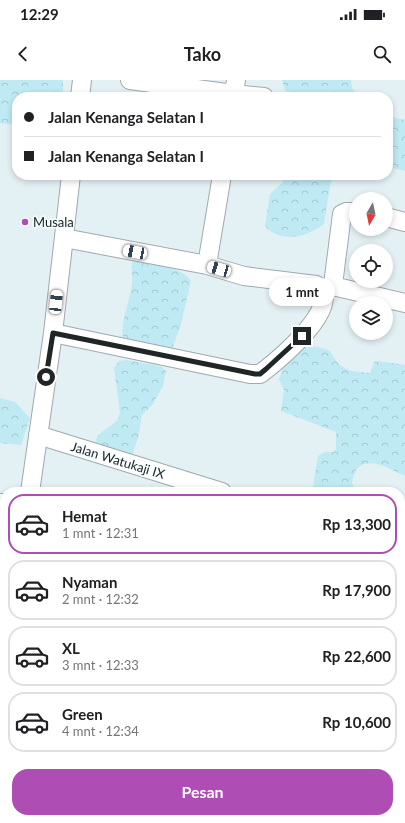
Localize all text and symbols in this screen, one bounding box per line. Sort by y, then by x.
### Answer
text: 12:29 [20,5,59,23]
icon: back [12,43,34,65]
text: Tako [184,43,221,65]
icon: search [371,43,393,65]
text: Jalan Kenanga Selatan I [48,108,204,126]
text: Jalan Kenanga Selatan I [48,147,204,165]
north arrow [349,192,393,236]
map controls [349,192,393,340]
place label: Musala [33,214,74,230]
marker: Musala [20,217,30,227]
car [122,244,148,260]
button: locate [349,244,393,288]
car [206,260,232,278]
callout: 1 mnt [269,278,335,306]
text: 1 mnt [285,284,319,300]
car [49,289,63,315]
button: layers [349,296,393,340]
route end [293,327,311,345]
route start [37,368,55,386]
street label: Jalan Watukaji IX [69,438,167,482]
icon: car [14,506,50,542]
text: Hemat [62,507,107,525]
text: Rp 13,300 [322,515,391,533]
text: 1 mnt · 12:31 [62,525,139,541]
icon: car [14,572,50,608]
text: Nyaman [62,573,117,591]
text: Rp 17,900 [322,581,391,599]
text: 2 mnt · 12:32 [62,591,139,607]
icon: car [14,638,50,674]
text: XL [62,639,80,657]
text: Rp 22,600 [322,647,391,665]
text: 3 mnt · 12:33 [62,657,139,673]
icon: car [14,704,50,740]
text: Green [62,705,103,723]
text: Rp 10,600 [322,713,391,731]
text: 4 mnt · 12:34 [62,723,139,739]
button: Pesan [12,769,393,815]

